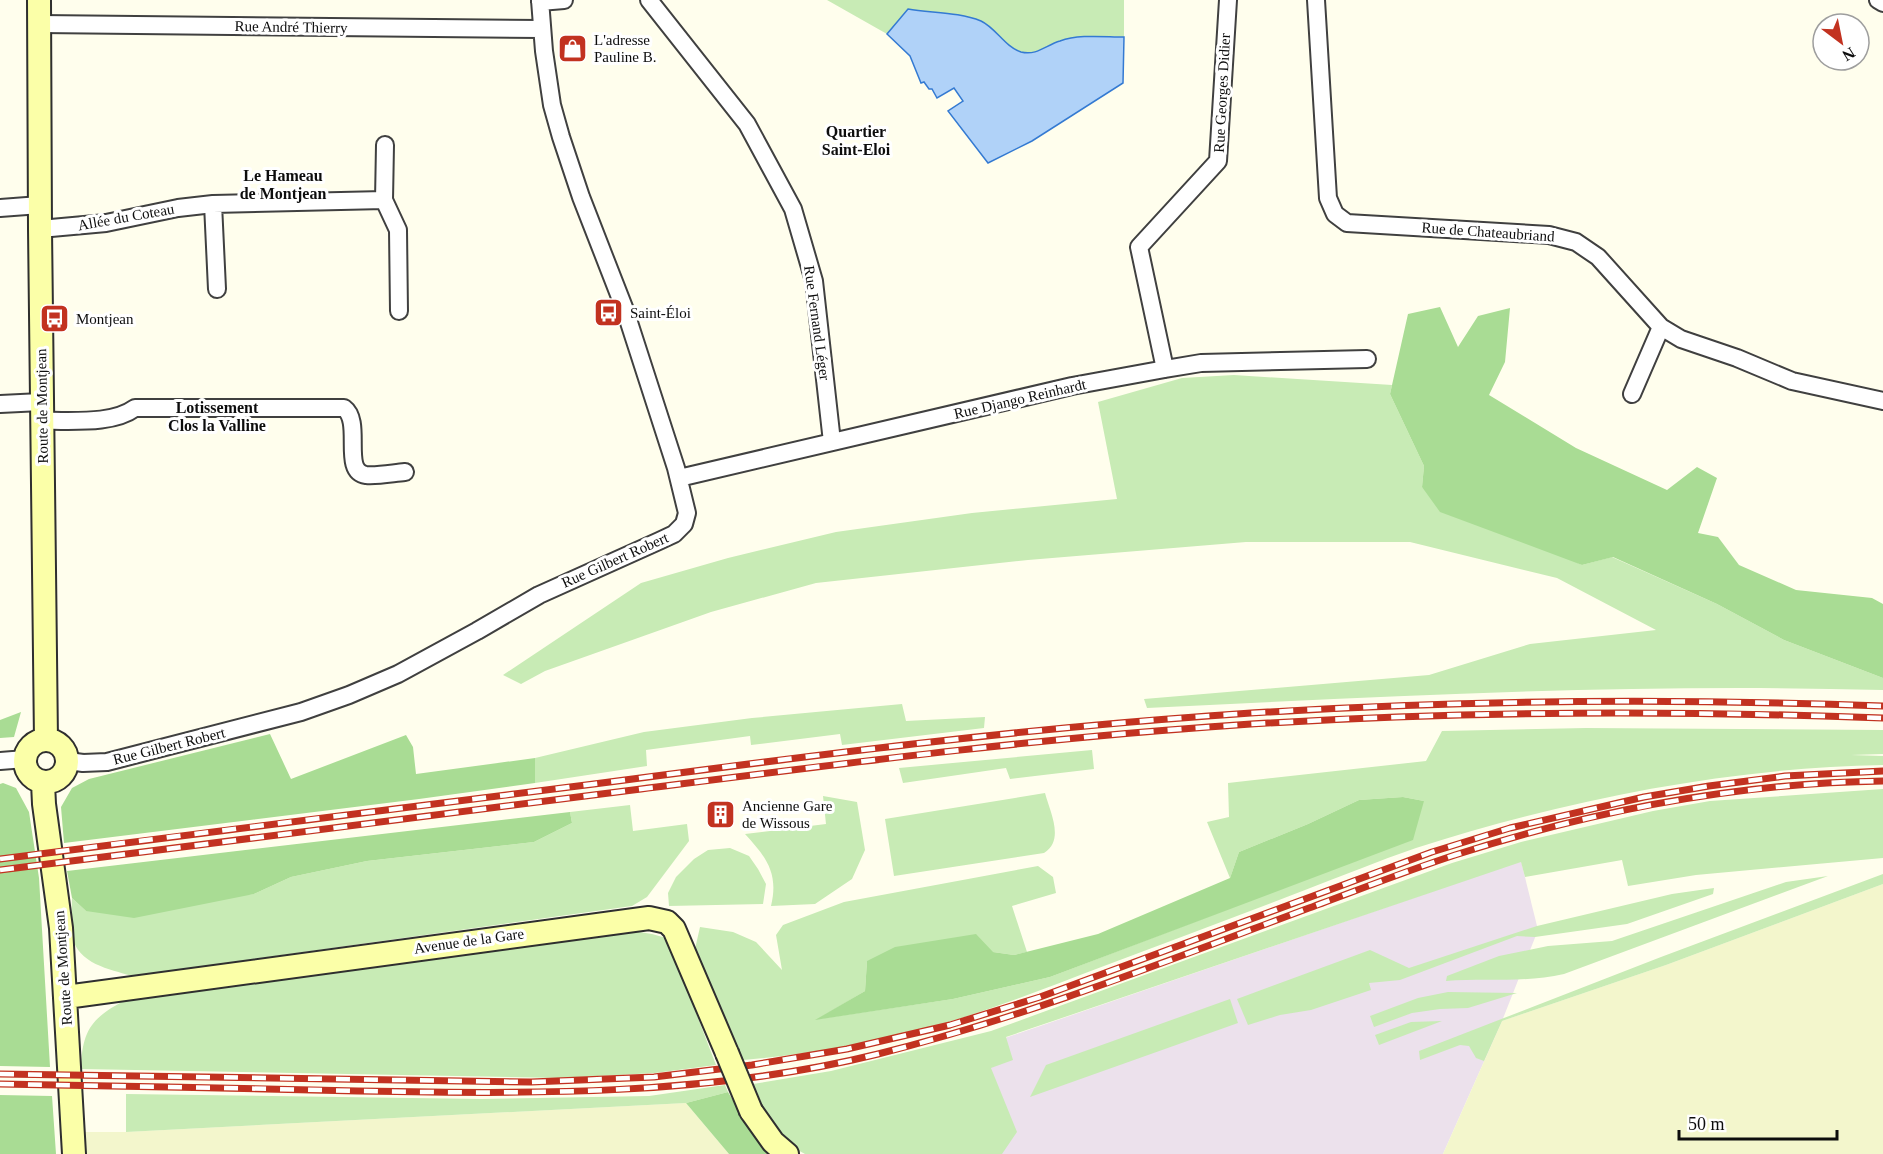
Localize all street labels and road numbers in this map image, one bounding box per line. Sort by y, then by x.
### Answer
street label: Rue André Thierry [234,18,348,36]
street label: Rue Georges Didier [1211,33,1233,153]
street label: Allée du Coteau [77,201,176,233]
street label: Rue de Chateaubriand [1421,219,1556,245]
street label: Rue Fernand Léger [801,265,833,381]
street label: Route de Montjean [33,348,51,464]
street label: Rue Django Reinhardt [952,376,1088,422]
street label: Rue Gilbert Robert [559,529,672,591]
street label: Rue Gilbert Robert [111,724,228,768]
street label: Route de Montjean [51,910,75,1026]
street label: Avenue de la Gare [413,925,525,957]

